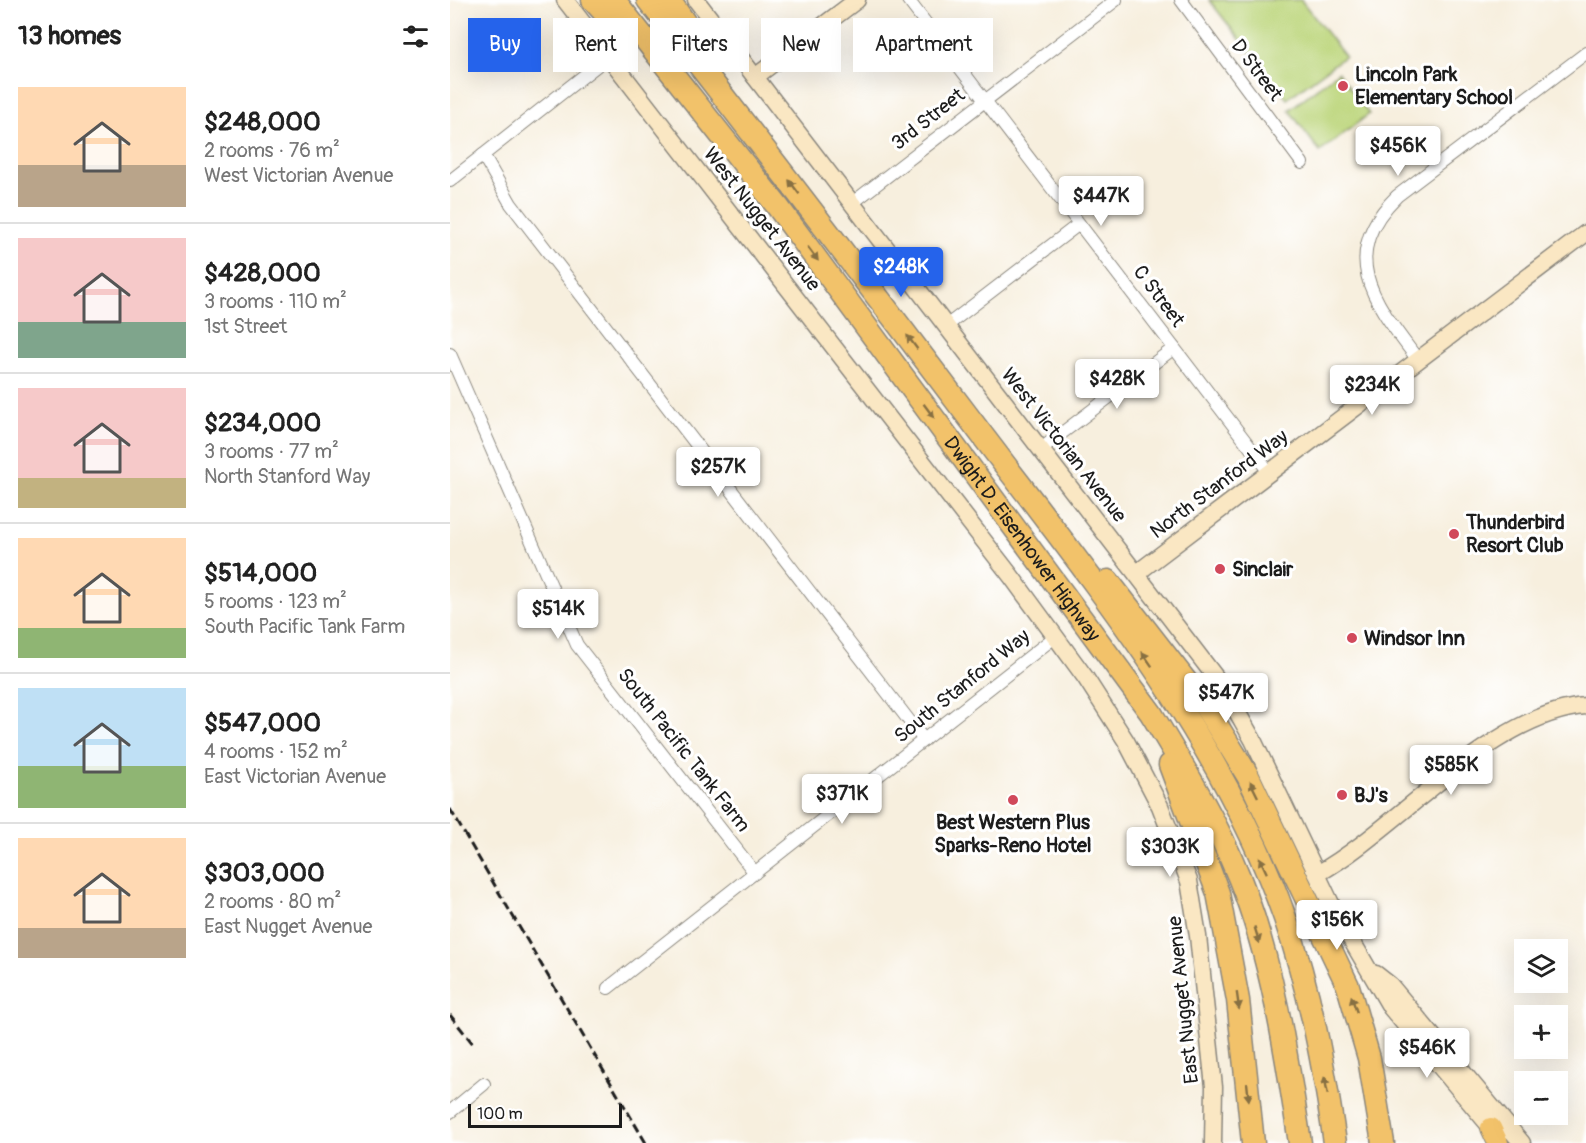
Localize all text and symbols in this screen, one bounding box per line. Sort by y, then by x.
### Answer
chip: Buy [468,18,541,72]
chip: Rent [553,18,638,72]
chip: Filters [650,18,749,72]
chip: New [761,18,841,72]
chip: Apartment [853,18,993,72]
text: 13 homes [18,20,121,52]
icon: filters [399,20,432,53]
street label: D Street [1226,34,1289,107]
place label: Lincoln Park Elementary School [1355,62,1513,110]
marker: Lincoln Park Elementary School [1336,79,1350,93]
street label: 3rd Street [886,82,970,155]
text: $248,000 [204,106,321,138]
icon: home [66,111,138,183]
pin: $456K [1356,126,1440,177]
text: $456K [1370,133,1426,158]
text: 2 rooms · 76 m² [204,138,340,163]
street label: West Nugget Avenue [698,142,826,296]
text: West Victorian Avenue [204,163,393,188]
pin: $447K [1059,176,1143,227]
one-way arrow [788,180,800,196]
text: $447K [1073,183,1129,208]
one-way arrow [807,246,819,262]
pin: $248K [859,247,943,298]
text: $248K [873,254,929,279]
text: $428,000 [204,257,321,289]
street label: C Street [1128,260,1191,333]
icon: home [66,262,138,334]
text: 3 rooms · 110 m² [204,289,347,314]
text: 1st Street [204,314,287,339]
one-way arrow [906,335,918,351]
pin: $428K [1075,359,1159,410]
street label: West Victorian Avenue [996,363,1132,527]
pin: $234K [1330,365,1414,416]
text: $428K [1089,366,1145,391]
text: $234K [1344,372,1400,397]
one-way arrow [923,402,935,418]
text: $234,000 [204,407,321,439]
icon: home [66,412,138,484]
street label: North Stanford Way [1145,424,1293,544]
street label: Dwight D. Eisenhower Highway [939,431,1107,646]
text: 3 rooms · 77 m² [204,439,339,464]
pin: $257K [676,447,760,498]
text: $257K [690,454,746,479]
text: North Stanford Way [204,464,370,489]
place label: Thunderbird Resort Club [1465,510,1565,558]
marker: Thunderbird Resort Club [1447,527,1461,541]
text: $514,000 [204,557,317,589]
place label: Sinclair [1232,557,1294,582]
icon: home [66,562,138,634]
marker: Sinclair [1213,562,1227,576]
text: 5 rooms · 123 m² [204,589,347,614]
pin: $514K [516,589,600,640]
text: $514K [531,596,585,621]
text: South Pacific Tank Farm [204,614,405,639]
street label: South Stanford Way [889,623,1035,748]
place label: Windsor Inn [1364,626,1465,651]
marker: Windsor Inn [1345,631,1359,645]
one-way arrow [1141,652,1153,668]
street label: South Pacific Tank Farm [612,663,756,837]
pin: $547K [1184,673,1268,724]
text: $547K [1198,680,1254,705]
text: $547,000 [204,707,321,739]
icon: home [66,712,138,784]
text: 4 rooms · 152 m² [204,739,348,764]
pin: $585K [1409,745,1493,796]
text: $585K [1424,752,1478,777]
text: East Victorian Avenue [204,764,386,789]
pin: $371K [800,774,884,825]
one-way arrow [1250,780,1259,797]
text: $371K [816,781,868,806]
place label: BJ's [1354,783,1388,808]
marker: BJ's [1335,788,1349,802]
marker: Best Western Plus Sparks-Reno Hotel [1006,793,1020,807]
place label: Best Western Plus Sparks-Reno Hotel [934,810,1092,858]
pin: $303K [1128,827,1212,878]
text: $303K [1141,834,1199,859]
text: $303,000 [204,857,325,889]
one-way arrow [1259,857,1268,874]
icon: home [66,862,138,934]
text: 2 rooms · 80 m² [204,889,341,914]
pin: $156K [1295,900,1379,951]
text: $156K [1310,907,1364,932]
text: East Nugget Avenue [204,914,372,939]
street label: East Nugget Avenue [1162,915,1204,1085]
one-way arrow [1253,926,1262,944]
map controls [1514,939,1568,1125]
button: layers [1514,939,1568,993]
one-way arrow [1234,992,1243,1011]
one-way arrow [1348,995,1358,1013]
button: + [1514,1005,1568,1059]
pin: $546K [1385,1028,1469,1079]
text: $546K [1399,1035,1455,1060]
button: − [1514,1071,1568,1125]
one-way arrow [1321,1076,1330,1095]
one-way arrow [1243,1082,1253,1101]
scale bar [468,1101,622,1128]
text: 100 m [477,1104,523,1124]

